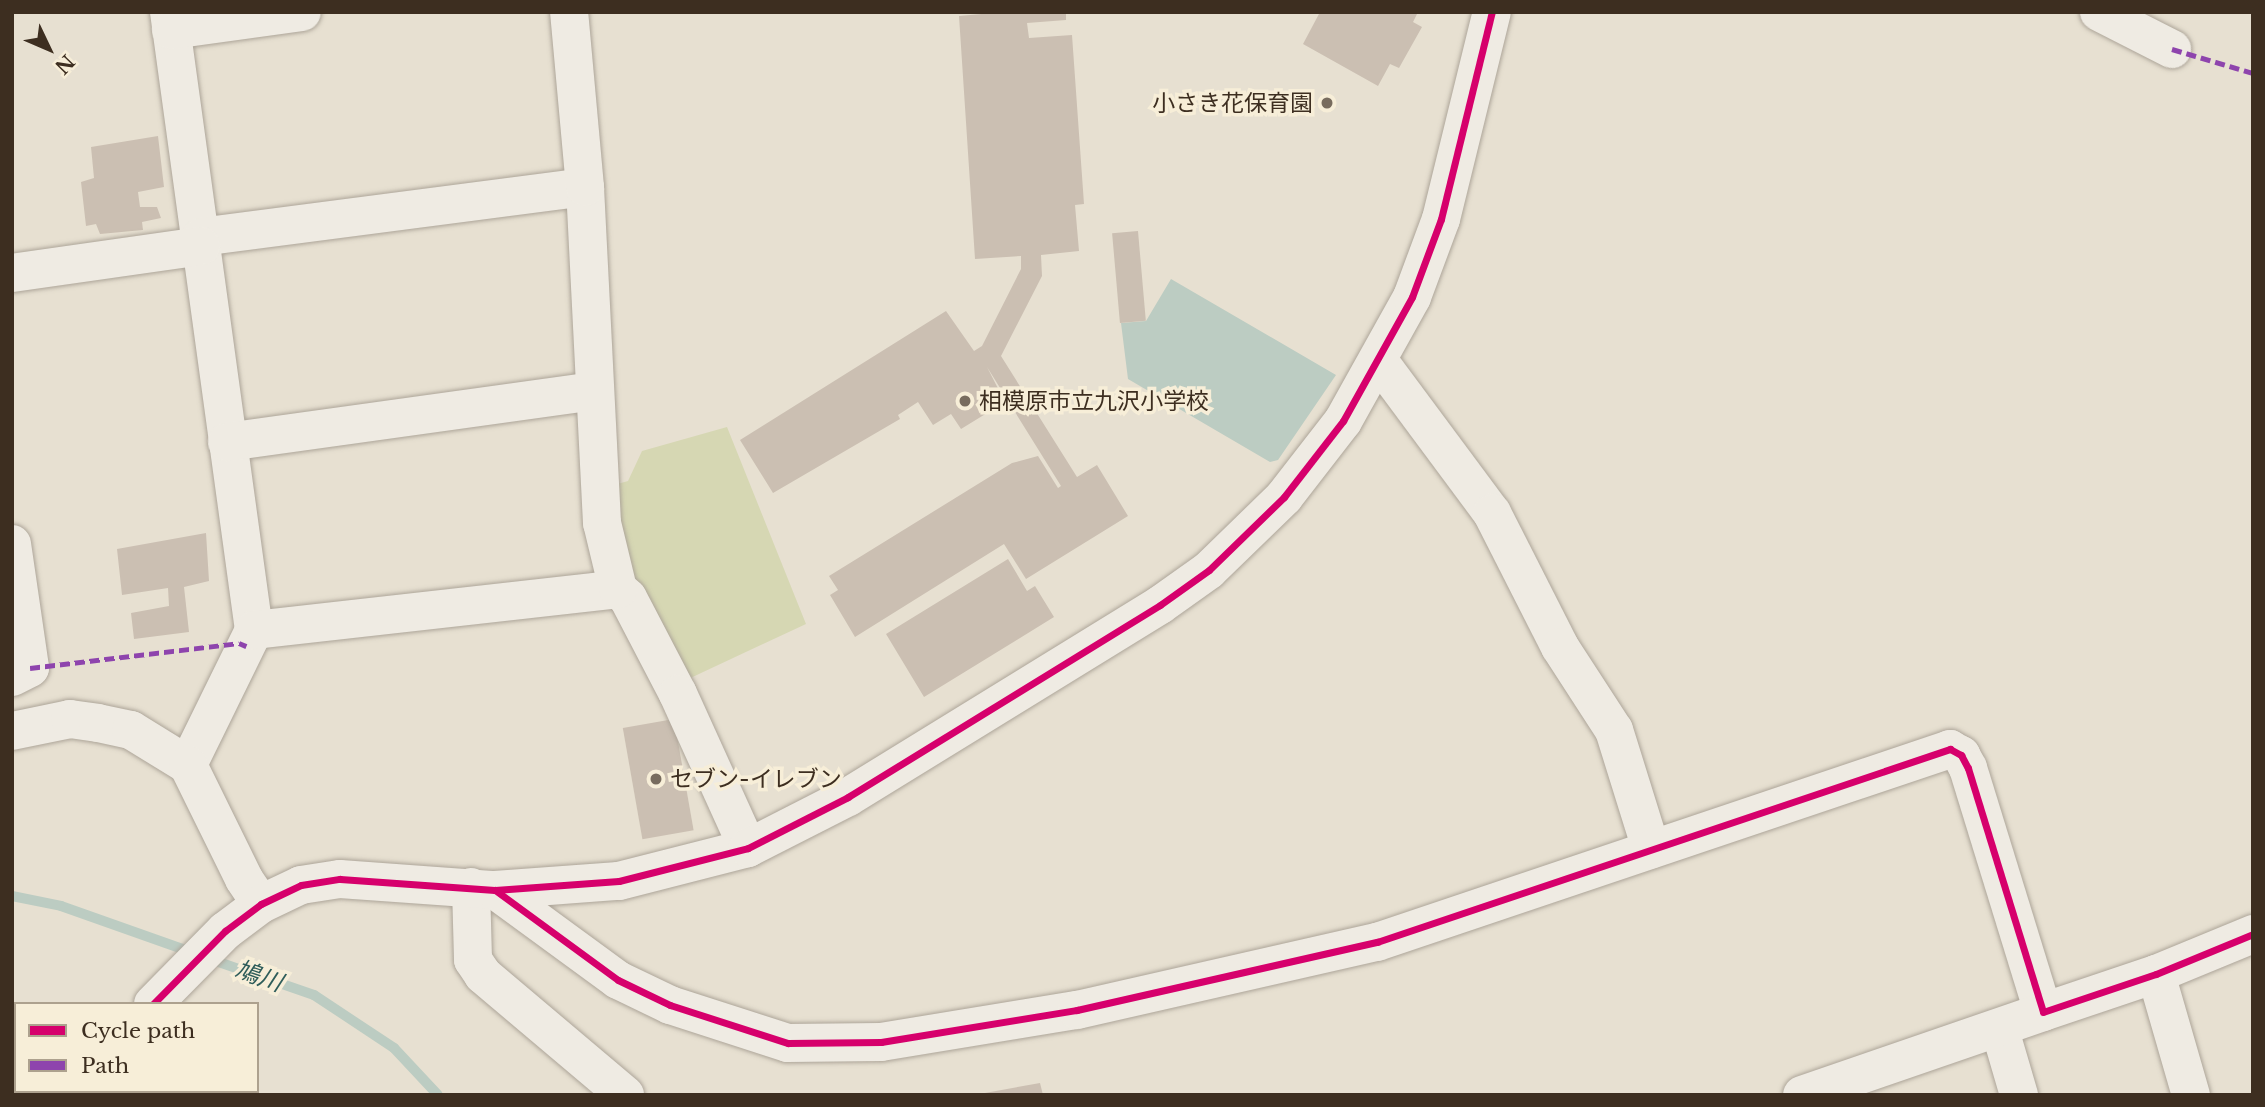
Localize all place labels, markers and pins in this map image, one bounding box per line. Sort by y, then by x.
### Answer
place label: 小さき花保育園 [1152,89,1313,117]
marker: 小さき花保育園 [1319,95,1335,111]
place label: 相模原市立九沢小学校 [979,387,1209,415]
marker: 相模原市立九沢小学校 [957,393,973,409]
place label: セブン-イレブン [670,765,842,793]
marker: セブン-イレブン [648,771,664,787]

